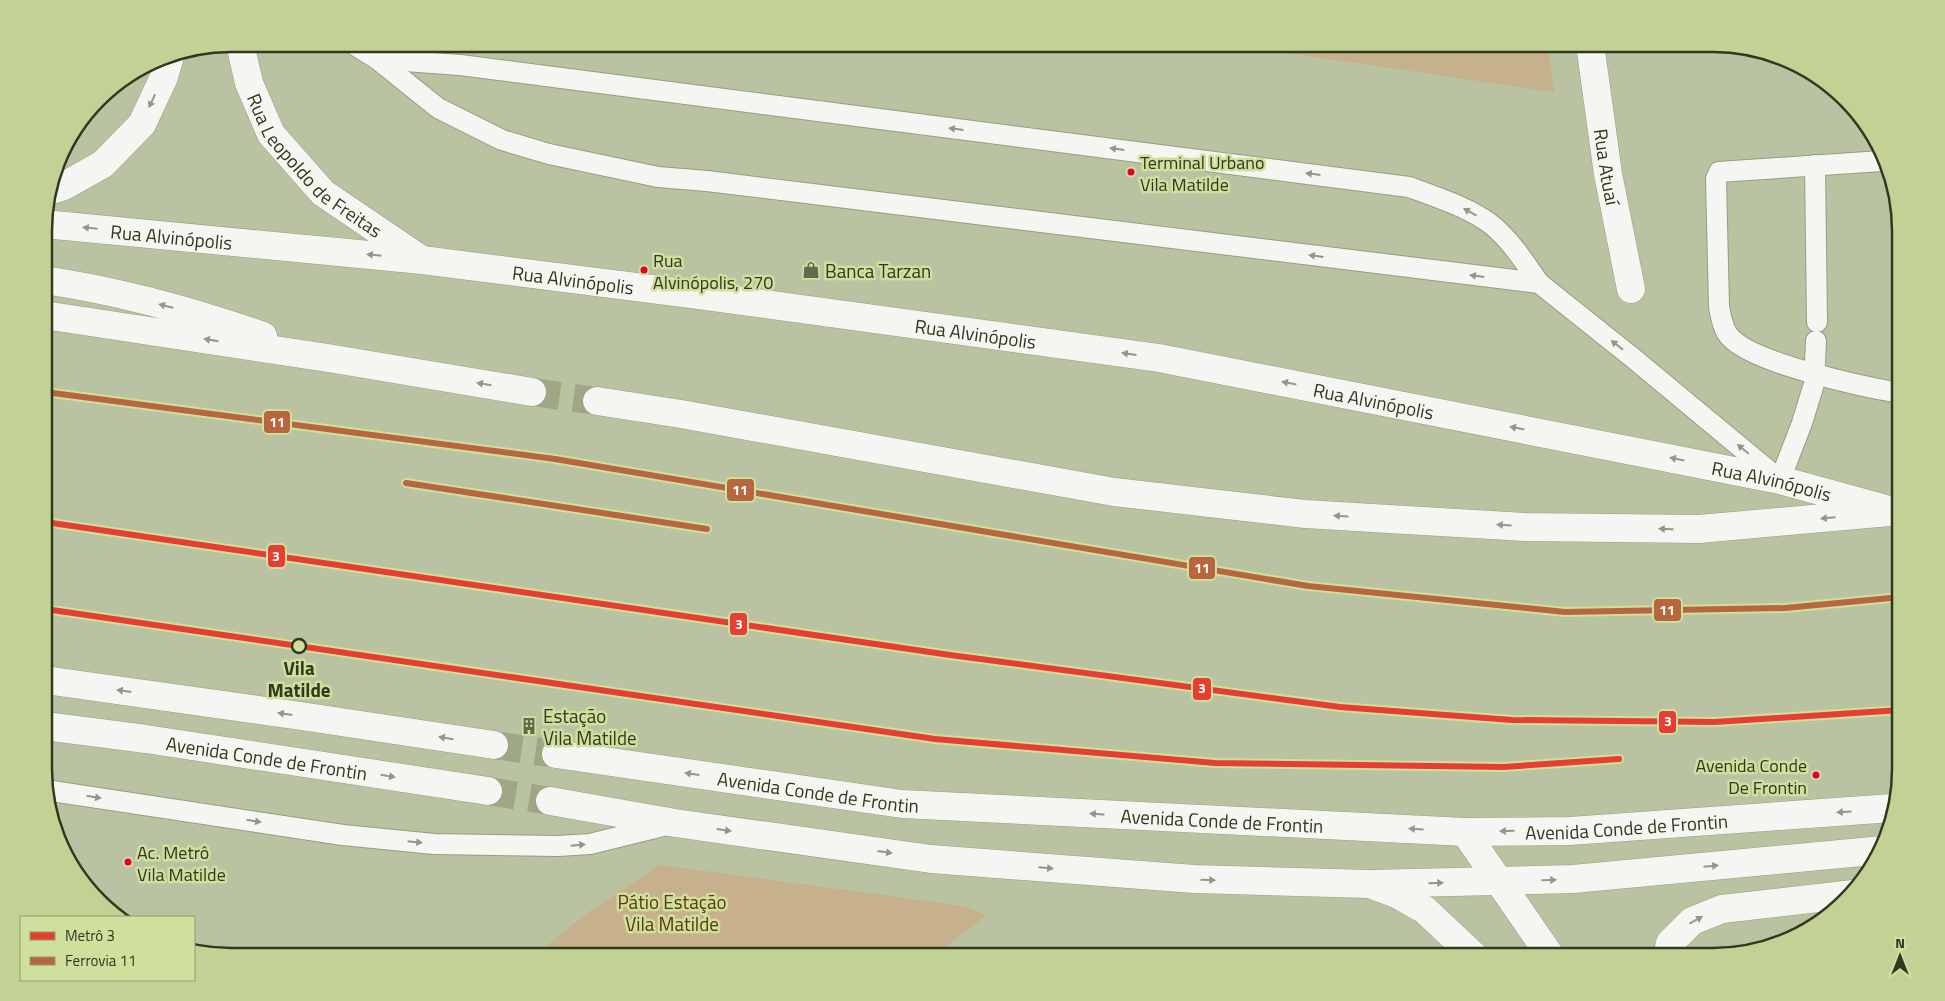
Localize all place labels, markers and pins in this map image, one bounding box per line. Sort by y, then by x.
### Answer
place label: Terminal Urbano Vila Matilde [1140,149,1264,198]
marker: Terminal Urbano Vila Matilde [1126,167,1136,177]
place label: Rua Alvinópolis, 270 [653,247,773,296]
place label: Banca Tarzan [825,256,931,285]
shop icon: Banca Tarzan [801,260,821,280]
marker: Rua Alvinópolis, 270 [639,265,649,275]
marker: Vila Matilde [291,638,307,654]
place label: Vila Matilde [267,653,331,704]
place label: Estação Vila Matilde [543,701,637,752]
building icon: Estação Vila Matilde [519,716,539,736]
place label: Avenida Conde De Frontin [1696,752,1807,801]
marker: Avenida Conde De Frontin [1811,770,1821,780]
place label: Ac. Metrô Vila Matilde [137,839,226,888]
marker: Ac. Metrô Vila Matilde [123,857,133,867]

